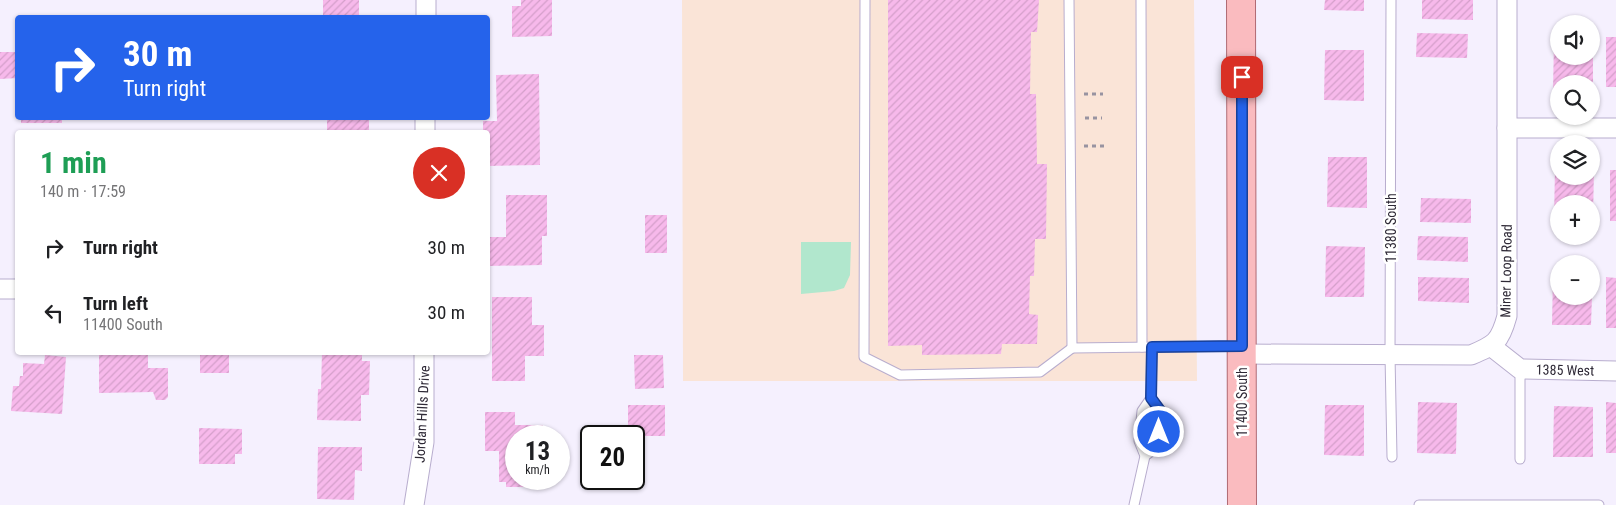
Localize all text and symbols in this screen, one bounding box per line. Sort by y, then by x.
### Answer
map controls [1550,15,1600,305]
button: sound [1550,15,1600,65]
text: 30 m [123,34,192,75]
icon: right [40,35,105,100]
pin [1221,56,1263,98]
icon: arrive [1228,63,1256,91]
button: search [1550,75,1600,125]
text: Turn right [123,76,206,101]
button: layers [1550,135,1600,185]
text: 1 min [40,145,107,180]
button: close [413,147,465,199]
text: 140 m · 17:59 [40,182,126,201]
street label: 11380 South [1383,193,1399,263]
button: + [1550,195,1600,245]
street label: Miner Loop Road [1497,224,1515,318]
icon: right [40,234,68,262]
text: Turn right [83,236,158,259]
text: 30 m [428,236,465,259]
button: − [1550,255,1600,305]
text: Turn left [83,292,148,315]
icon: left [40,299,68,327]
text: 30 m [428,301,465,324]
text: 11400 South [83,315,163,334]
street label: 1385 West [1536,361,1594,379]
street label: Jordan Hills Drive [411,365,433,463]
street label: 11400 South [1234,367,1250,437]
position arrow [1132,405,1184,457]
speed limit sign: 20 [580,425,645,490]
text: 13 [525,437,550,466]
text: km/h [525,463,550,477]

